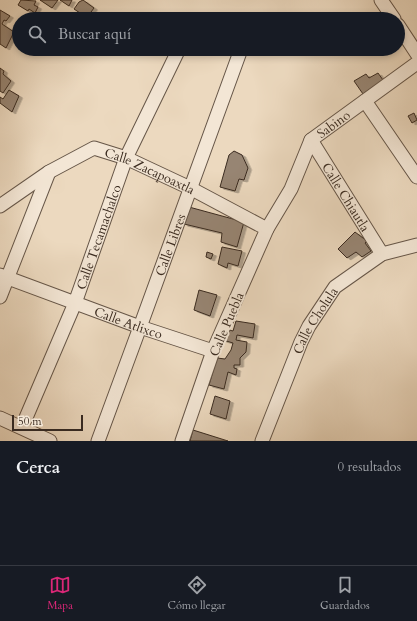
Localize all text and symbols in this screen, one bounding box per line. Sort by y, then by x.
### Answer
search box [12,12,405,56]
icon: search [26,23,48,45]
text: Buscar aquí [58,24,131,44]
street label: Sabino [313,106,354,143]
street label: Calle Zacapoaxtla [102,144,198,199]
street label: Calle Chiautla [317,159,374,236]
street label: Calle Tecamachalco [72,182,126,292]
street label: Calle Libres [151,211,190,279]
street label: Calle Cholula [289,284,343,357]
street label: Calle Puebla [205,289,249,359]
street label: Calle Atlixco [91,303,165,344]
scale bar [12,413,83,432]
text: 50 m [18,414,42,429]
text: Cerca [16,456,60,479]
text: 0 resultados [337,458,401,476]
tab: Mapa [47,574,73,613]
tab: Cómo llegar [168,574,226,613]
tab: Guardados [320,574,370,613]

